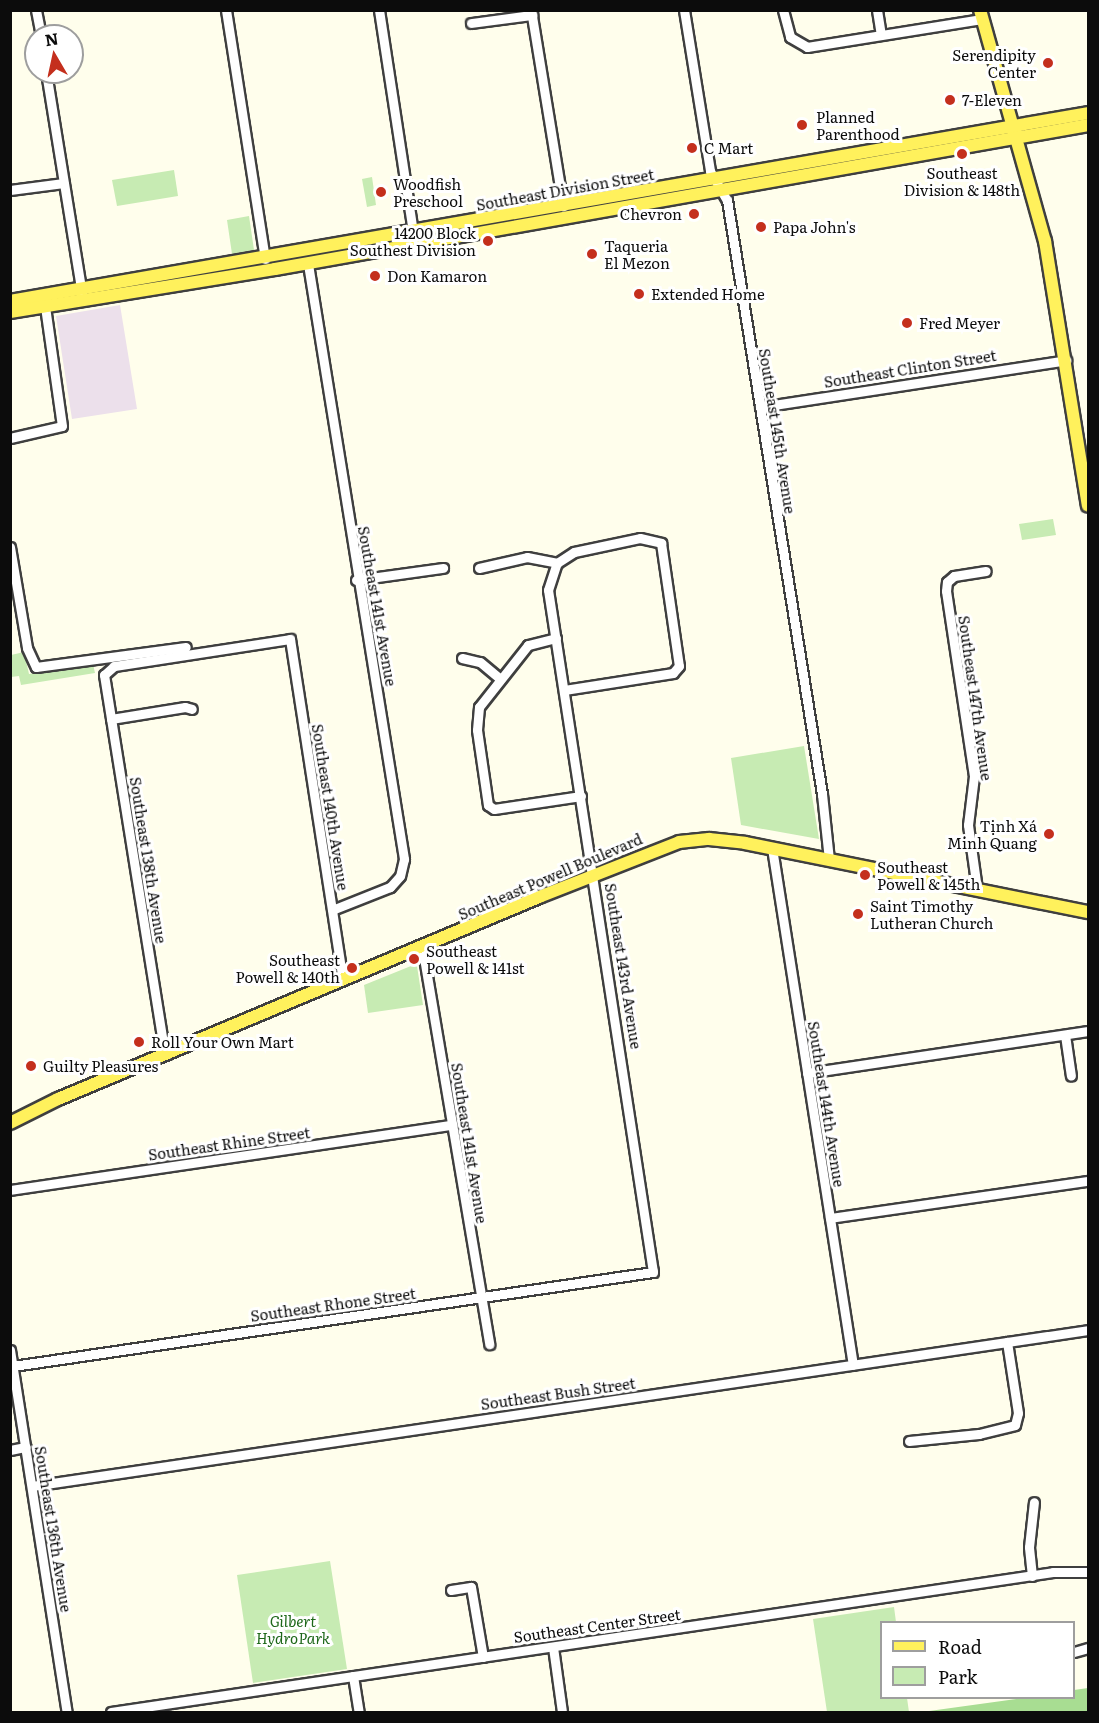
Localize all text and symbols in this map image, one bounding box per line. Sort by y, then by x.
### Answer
north arrow [24,24,84,84]
text: N [43,25,60,51]
place label: Serendipity Center [952,45,1036,80]
marker: Serendipity Center [1041,56,1055,70]
place label: 7-Eleven [962,91,1022,109]
marker: 7-Eleven [943,93,957,107]
place label: Planned Parenthood [816,107,900,142]
marker: Planned Parenthood [793,116,811,134]
place label: C Mart [704,139,753,157]
marker: C Mart [685,141,699,155]
marker: Southeast Division & 148th [955,147,969,161]
place label: Southeast Division & 148th [904,163,1020,198]
street label: Southeast Division Street [475,164,655,214]
place label: Woodfish Preschool [393,174,463,209]
marker: Woodfish Preschool [374,185,388,199]
place label: Chevron [620,205,682,223]
marker: Chevron [687,207,701,221]
place label: Papa John's [773,218,856,236]
marker: Papa John's [754,220,768,234]
place label: 14200 Block Southest Division [350,223,476,258]
marker: 14200 Block Southest Division [481,234,495,248]
place label: Taqueria El Mezon [604,236,670,271]
marker: Taqueria El Mezon [585,247,599,261]
place label: Don Kamaron [387,267,487,285]
marker: Don Kamaron [368,269,382,283]
place label: Extended Home [651,285,765,303]
marker: Extended Home [632,287,646,301]
place label: Fred Meyer [919,314,1000,332]
marker: Fred Meyer [900,316,914,330]
street label: Southeast Clinton Street [822,345,998,391]
street label: Southeast 145th Avenue [756,347,800,515]
street label: Southeast 141st Avenue [355,525,401,687]
street label: Southeast 147th Avenue [955,614,997,782]
street label: Southeast 140th Avenue [309,723,353,891]
street label: Southeast 138th Avenue [127,776,171,944]
place label: Tịnh Xá Minh Quang [947,816,1037,851]
marker: Tịnh Xá Minh Quang [1042,827,1056,841]
street label: Southeast Powell Boulevard [455,829,645,923]
place label: Southeast Powell & 145th [877,857,980,892]
marker: Southeast Powell & 145th [858,868,872,882]
street label: Southeast 143rd Avenue [602,882,646,1050]
place label: Saint Timothy Lutheran Church [870,896,993,931]
marker: Saint Timothy Lutheran Church [851,907,865,921]
place label: Southeast Powell & 141st [426,941,525,976]
place label: Southeast Powell & 140th [235,950,340,985]
marker: Southeast Powell & 141st [407,952,421,966]
marker: Southeast Powell & 140th [345,961,359,975]
street label: Southeast 144th Avenue [805,1020,849,1188]
place label: Roll Your Own Mart [151,1033,294,1051]
marker: Roll Your Own Mart [132,1035,146,1049]
place label: Guilty Pleasures [43,1057,158,1075]
marker: Guilty Pleasures [24,1059,38,1073]
street label: Southeast 141st Avenue [448,1061,492,1225]
street label: Southeast Rhine Street [147,1123,311,1163]
street label: Southeast Rhone Street [249,1283,417,1325]
street label: Southeast Bush Street [479,1373,637,1413]
street label: Southeast 136th Avenue [32,1445,76,1613]
street label: Southeast Center Street [512,1604,682,1646]
park label: Gilbert HydroPark [256,1611,330,1646]
legend [880,1621,1075,1699]
text: Road [938,1633,982,1660]
text: Park [938,1663,977,1690]

